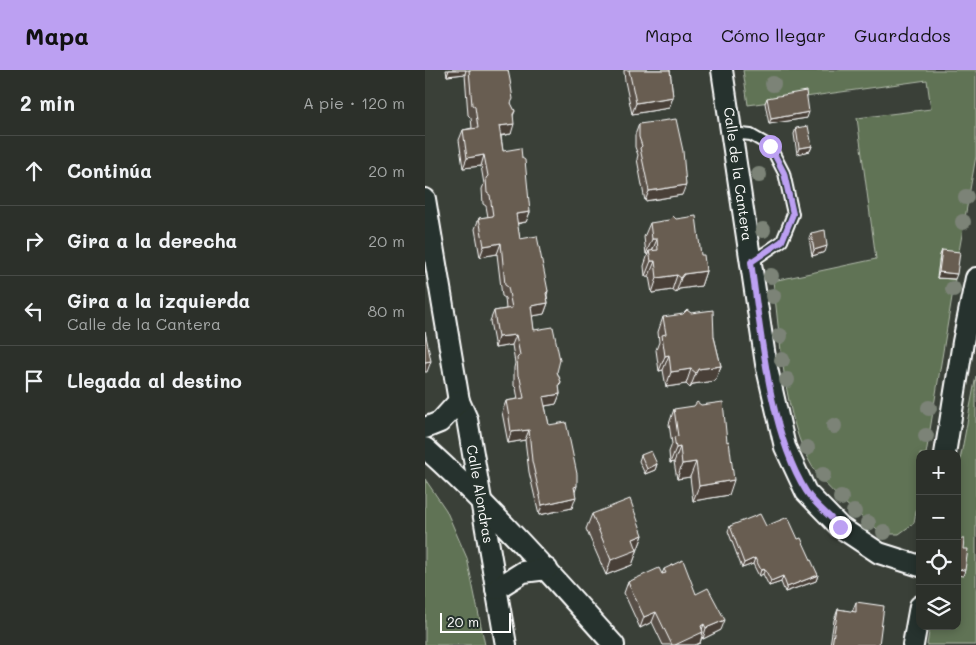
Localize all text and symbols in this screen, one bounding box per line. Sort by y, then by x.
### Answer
text: Mapa [25,20,89,51]
text: Mapa [645,23,693,47]
text: Cómo llegar [721,23,826,47]
text: Guardados [854,23,951,47]
text: 2 min [20,89,75,116]
text: A pie · 120 m [303,92,405,113]
street label: Calle de la Cantera [720,106,757,242]
route start [759,135,782,158]
icon: ahead [20,157,48,185]
text: Continúa [67,158,152,183]
text: 20 m [368,160,405,181]
icon: right [20,227,48,255]
text: Gira a la derecha [67,228,237,253]
text: 20 m [368,230,405,251]
text: Gira a la izquierda [67,288,250,313]
icon: left [20,297,48,325]
text: 80 m [368,300,405,321]
text: Calle de la Cantera [67,313,221,334]
icon: arrive [20,367,48,395]
text: Llegada al destino [67,368,242,393]
street label: Calle Alondras [462,443,498,545]
map controls [916,450,961,630]
button: + [916,450,961,495]
button: − [916,495,961,540]
route end [829,516,852,539]
button: locate [916,540,961,585]
button: layers [916,585,961,630]
scale bar [440,610,511,633]
text: 20 m [447,612,479,631]

